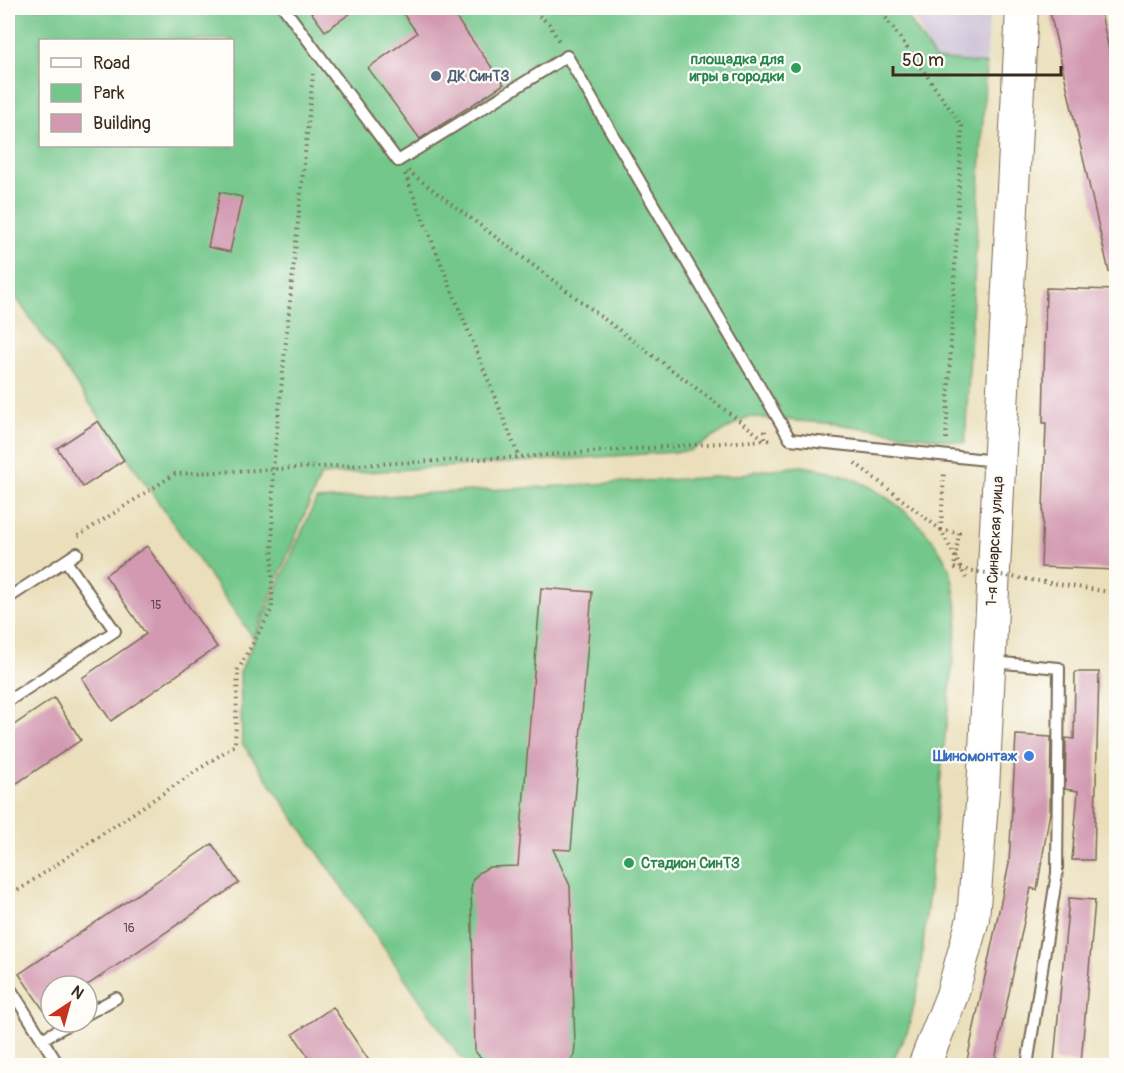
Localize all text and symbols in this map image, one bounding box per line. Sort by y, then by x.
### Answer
legend [39,39,234,147]
scale bar [893,39,1061,77]
text: 50 m [902,49,944,72]
place label: площадка для игры в городки [689,50,784,86]
text: Road [93,52,130,75]
marker: площадка для игры в городки [789,61,803,75]
place label: ДК СинТЗ [447,67,510,86]
marker: ДК СинТЗ [429,69,443,83]
text: Park [93,82,125,105]
text: Building [93,112,151,135]
street label: 1-я Синарская улица [982,476,1008,606]
house number: 15 [150,598,162,613]
place label: Шиномонтаж [932,747,1017,766]
marker: Шиномонтаж [1022,749,1036,763]
place label: Стадион СинТЗ [641,854,740,873]
marker: Стадион СинТЗ [622,856,636,870]
house number: 16 [123,921,135,936]
north arrow [39,974,99,1034]
text: N [67,981,88,1004]

